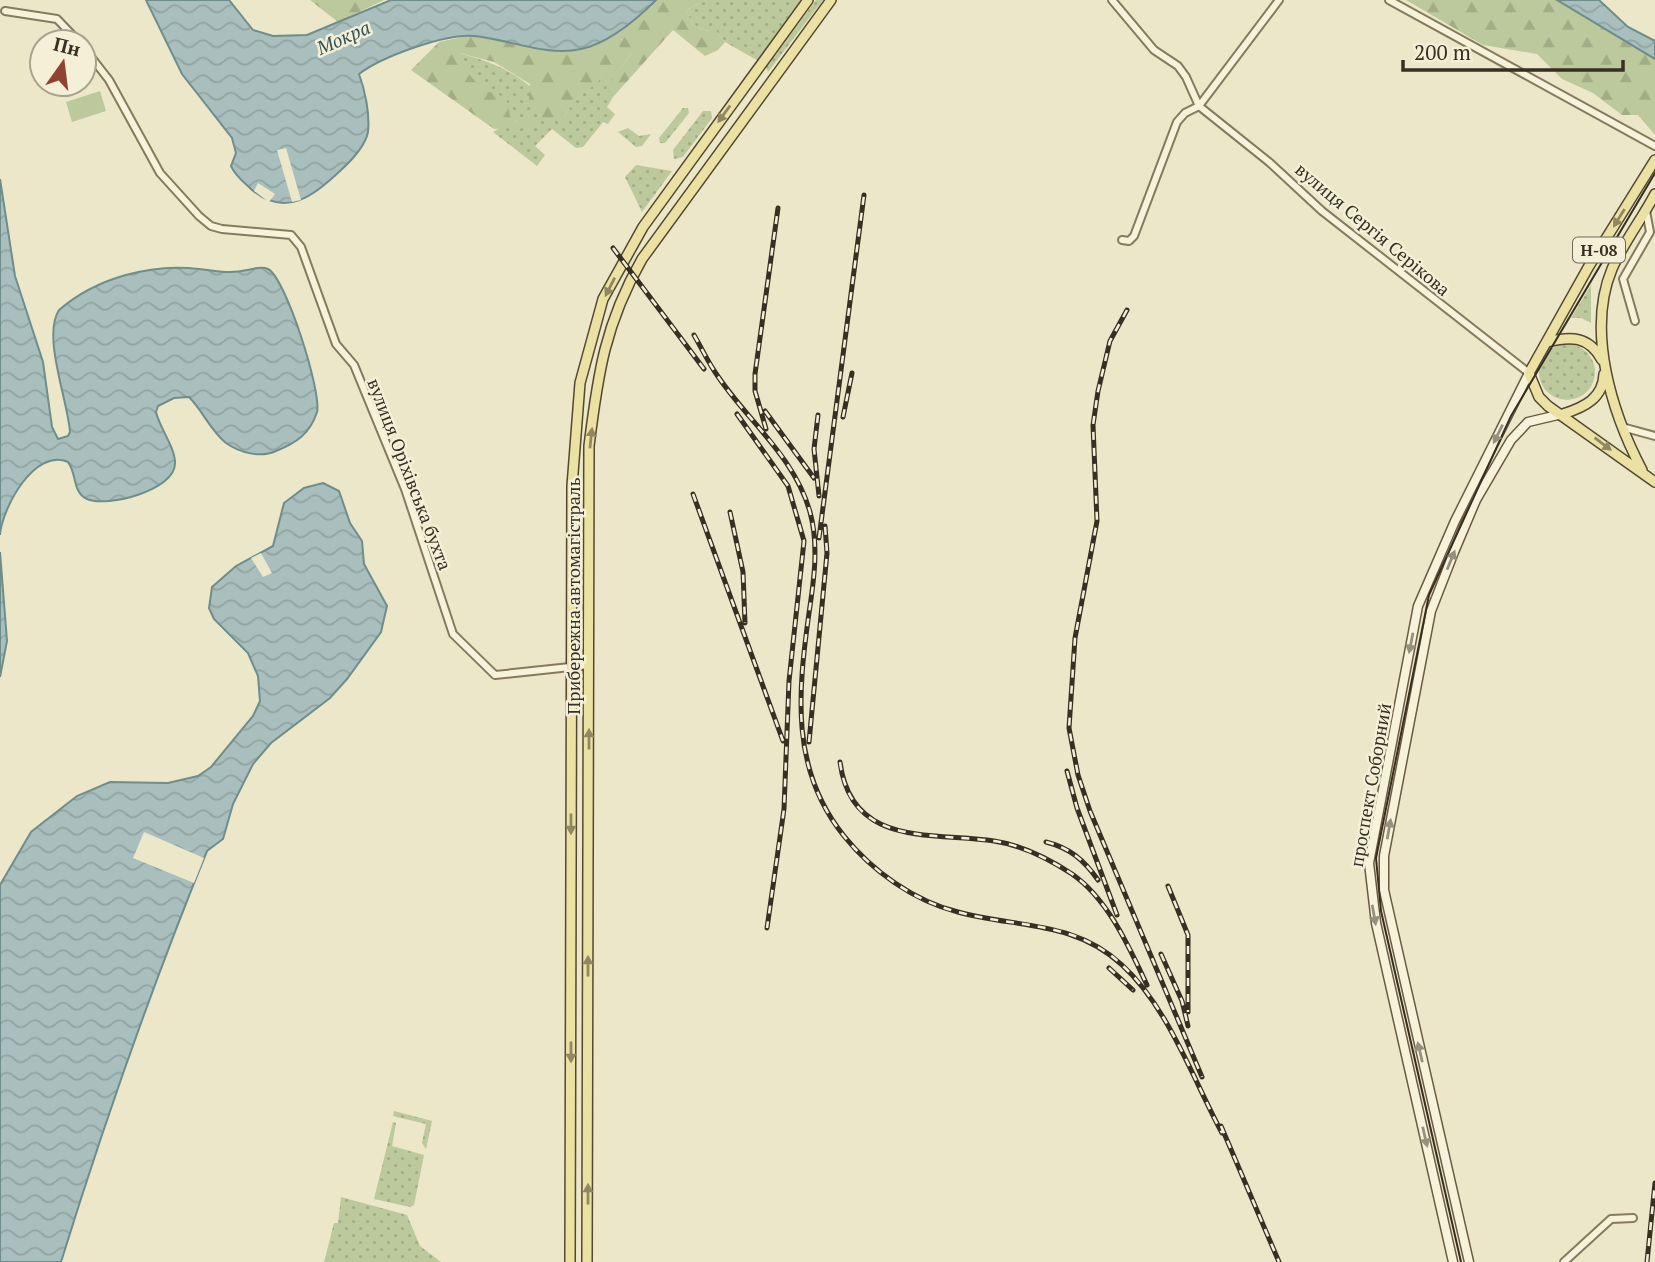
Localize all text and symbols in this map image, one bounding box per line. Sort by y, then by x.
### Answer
water label: Мокра [311,14,374,60]
north arrow [28,28,98,98]
scale bar [1403,28,1624,72]
text: Пн [51,31,84,62]
text: 200 m [1414,38,1471,66]
one-way arrow [717,105,731,123]
street label: вулиця Сергія Серікова [1290,157,1456,301]
one-way arrow [1612,208,1625,227]
road number: Н-08 [1573,238,1625,262]
one-way arrow [604,277,615,297]
street label: вулиця Оріхівська бухта [362,375,458,573]
one-way arrow [1492,424,1503,444]
one-way arrow [585,427,596,449]
one-way arrow [1594,436,1612,450]
street label: Прибережна автомагістраль [561,477,585,715]
one-way arrow [1445,550,1456,571]
one-way arrow [1405,632,1416,654]
street label: проспект Соборний [1344,701,1396,869]
one-way arrow [583,728,595,750]
one-way arrow [566,813,577,835]
one-way arrow [1384,818,1395,840]
one-way arrow [1369,904,1380,926]
one-way arrow [582,955,594,977]
one-way arrow [565,1041,576,1063]
one-way arrow [1414,1041,1425,1063]
one-way arrow [1419,1126,1430,1148]
one-way arrow [582,1183,594,1205]

